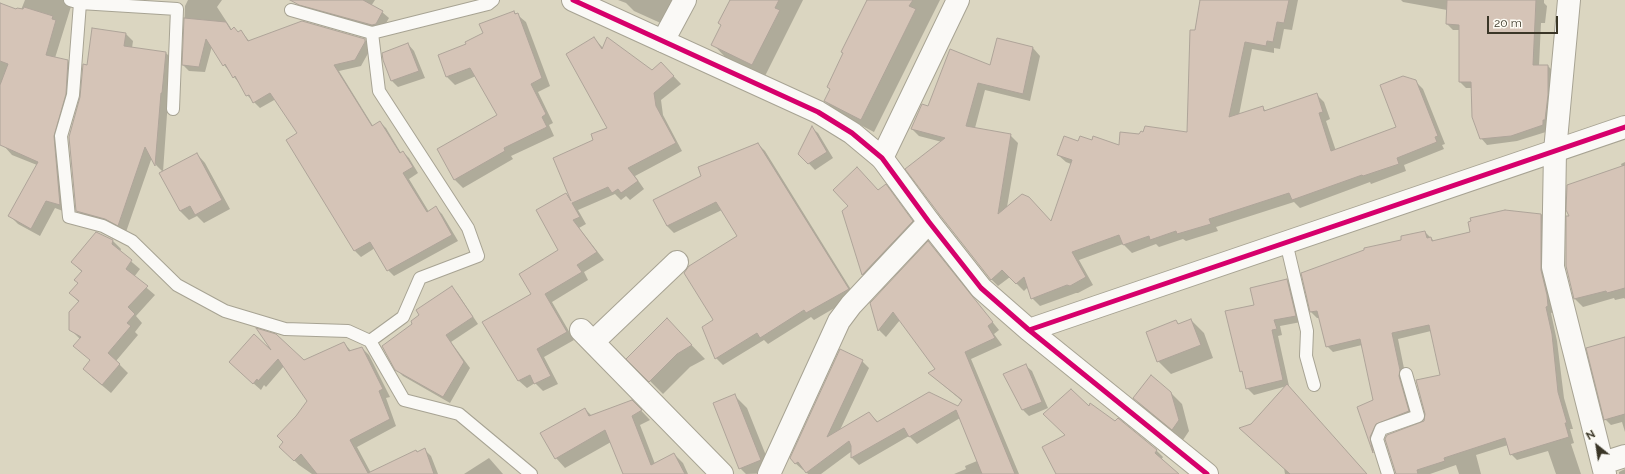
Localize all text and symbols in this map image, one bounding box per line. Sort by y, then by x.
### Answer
scale bar [1489,8,1560,34]
text: 20 m [1494,16,1522,30]
north arrow [1577,426,1617,466]
text: N [1584,427,1598,443]

